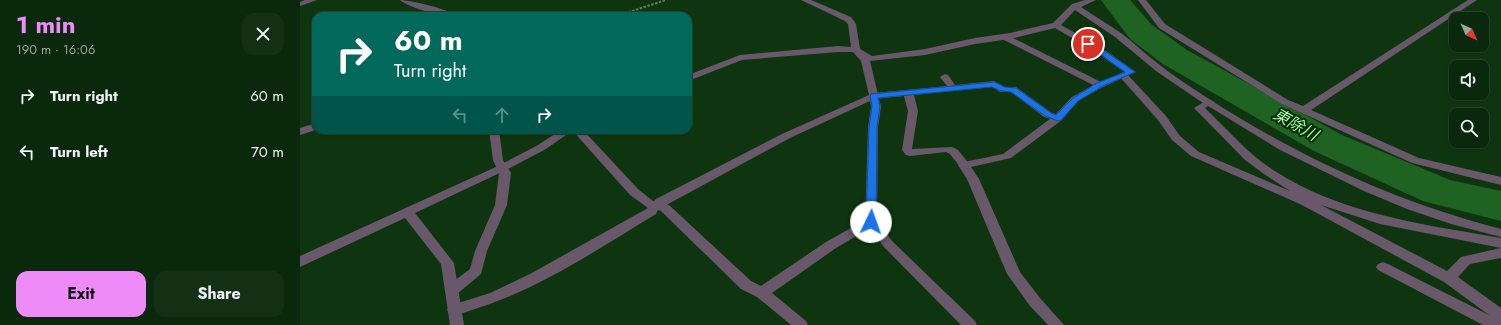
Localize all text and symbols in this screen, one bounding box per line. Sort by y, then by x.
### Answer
text: 1 min [16,7,76,42]
north arrow [1449,12,1489,52]
map controls [1449,12,1489,148]
button: close [242,13,284,55]
text: 60 m [394,20,463,61]
pin [1071,27,1105,61]
icon: right [328,28,380,80]
icon: arrive [1077,33,1099,55]
text: 190 m · 16:06 [16,40,95,59]
text: Turn right [394,58,466,84]
button: sound [1449,60,1489,100]
icon: right [16,85,38,107]
text: Turn right [50,85,118,107]
text: 60 m [250,85,284,107]
water label: 東除川 [1269,103,1324,147]
icon: left [449,104,471,126]
icon: ahead [491,104,513,126]
icon: right [533,104,555,126]
button: search [1449,108,1489,148]
icon: left [16,141,38,163]
text: Turn left [50,141,108,163]
text: 70 m [251,141,284,163]
position arrow [850,201,892,243]
button: Exit [16,271,146,317]
button: Share [154,271,284,317]

